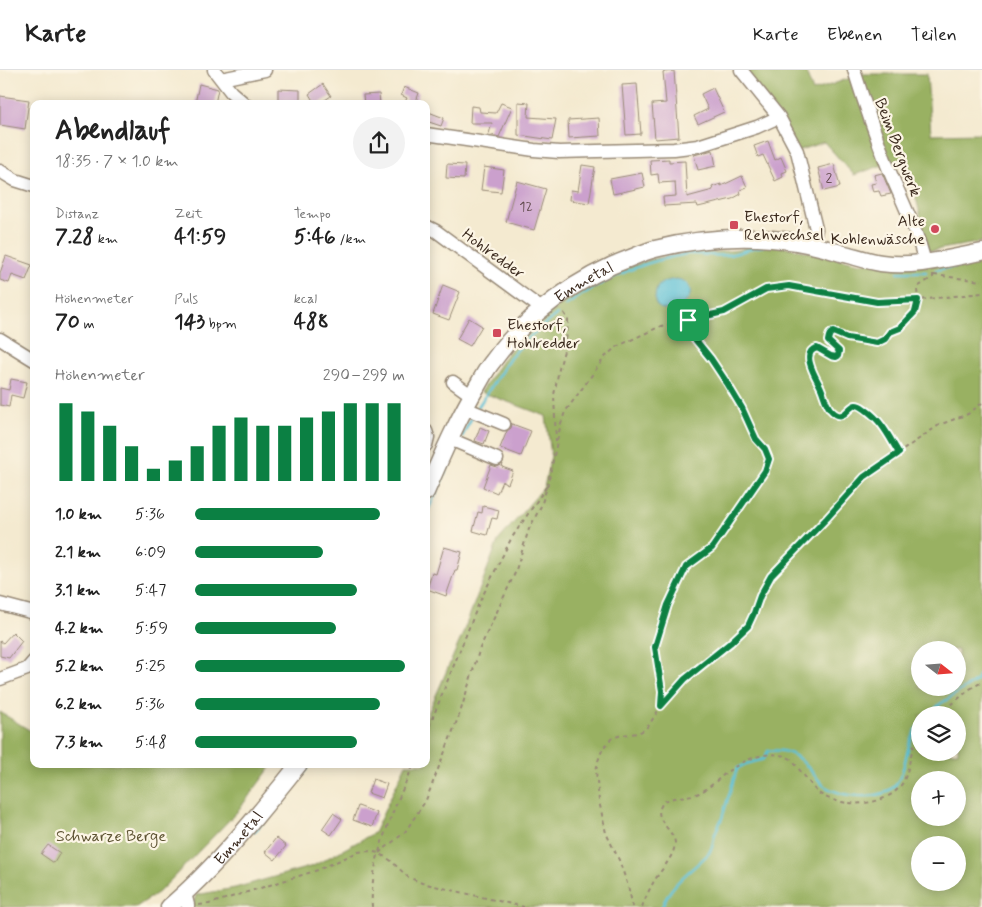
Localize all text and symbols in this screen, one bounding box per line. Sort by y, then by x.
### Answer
text: Karte [25,19,86,50]
text: Karte [753,23,799,47]
text: Ebenen [827,23,883,47]
text: Teilen [911,23,957,47]
street label: Beim Bergwerk [869,95,926,200]
text: Abendlauf [55,113,170,150]
button: share [353,117,405,169]
text: 18:35 · 7 × 1.0 km [55,151,179,172]
house number: 2 [826,169,833,187]
house number: 12 [519,198,533,216]
text: Distanz [55,205,99,223]
text: Zeit [174,205,203,223]
text: Tempo [294,205,331,223]
place label: Ehestorf, Rehwechsel [744,207,824,246]
place label: Alte Kohlenwäsche [831,211,925,250]
marker: Ehestorf, Rehwechsel [728,219,740,231]
text: 7.28 [55,223,94,251]
text: 41:59 [174,223,226,251]
text: 5:46 [294,223,336,251]
marker: Alte Kohlenwäsche [929,223,941,235]
street label: Hohlredder [457,224,529,284]
text: km [94,230,118,248]
text: /km [336,230,366,248]
street label: Emmetal [551,257,617,308]
text: Höhenmeter [55,290,133,308]
text: Puls [174,290,198,308]
text: kcal [294,290,317,308]
pin [667,299,709,341]
icon: arrive [674,306,702,334]
text: 70 [55,308,80,336]
text: 143 [174,308,205,336]
text: 488 [294,308,329,336]
text: m [80,315,95,333]
text: bpm [205,315,237,333]
place label: Ehestorf, Hohlredder [507,315,580,354]
marker: Ehestorf, Hohlredder [491,327,503,339]
text: Höhenmeter [55,365,145,386]
text: 290–299 m [323,365,405,386]
text: 1.0 km [55,504,102,525]
text: 5:36 [135,504,165,525]
text: 2.1 km [55,542,101,563]
text: 6:09 [135,542,166,563]
text: 3.1 km [55,580,100,601]
text: 5:47 [135,580,166,601]
text: 4.2 km [55,618,103,639]
text: 5:59 [135,618,168,639]
north arrow [911,641,966,696]
map controls [911,641,966,891]
text: 5.2 km [55,656,103,677]
text: 5:25 [135,656,165,677]
text: 6.2 km [55,694,102,715]
text: 5:36 [135,694,165,715]
button: layers [911,706,966,761]
text: 7.3 km [55,732,103,753]
text: 5:48 [135,732,167,753]
button: + [911,771,966,826]
street label: Emmetal [210,807,268,870]
park label: Schwarze Berge [56,826,166,848]
button: − [911,836,966,891]

